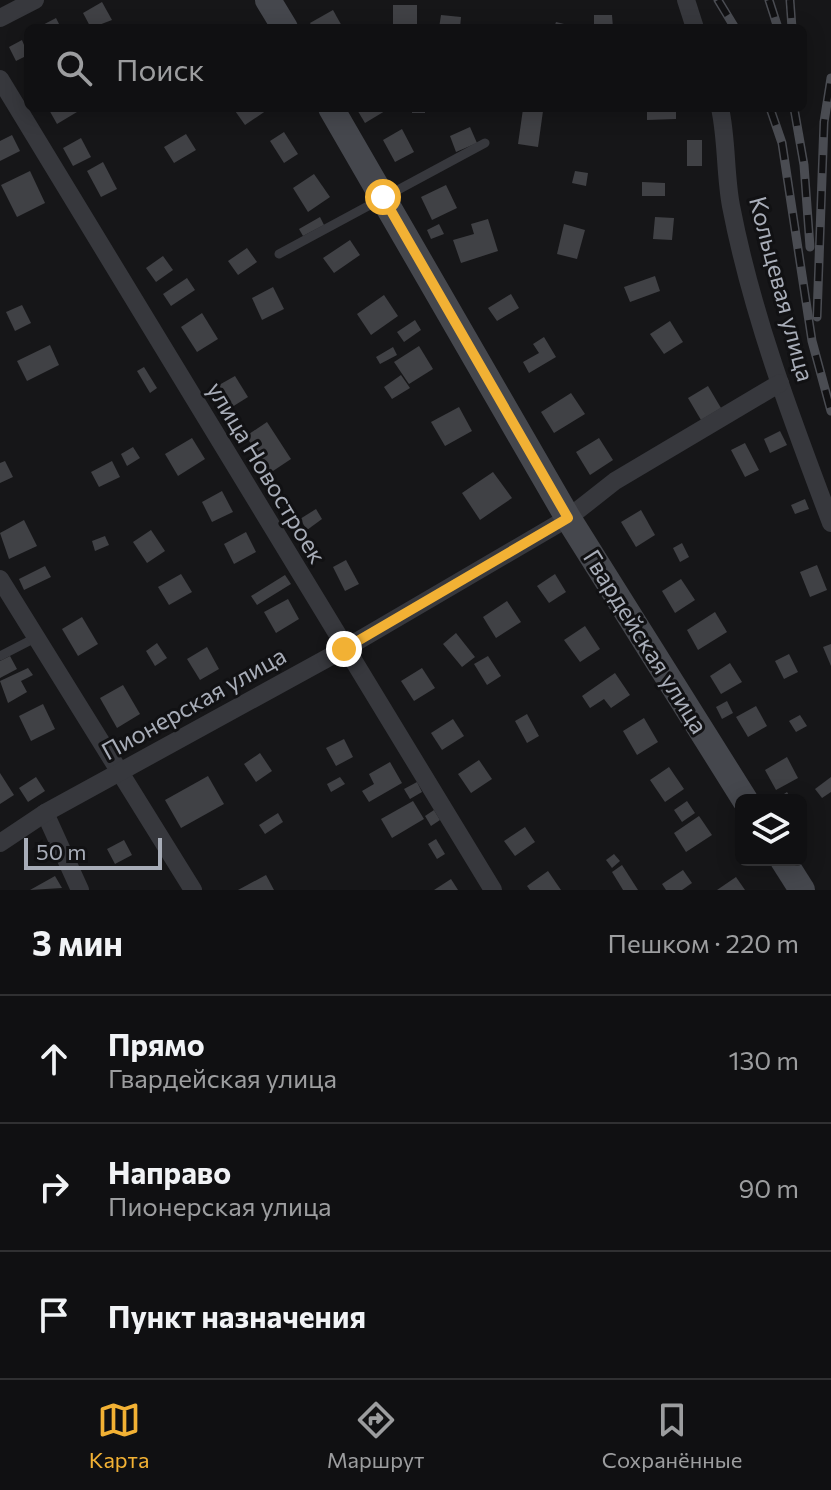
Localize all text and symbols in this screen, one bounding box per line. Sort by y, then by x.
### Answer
search box [24,24,807,112]
icon: search [52,46,96,90]
text: Поиск [116,50,204,87]
route start [365,179,401,215]
street label: Кольцевая улица [744,193,821,384]
street label: улица Новостроек [202,376,333,568]
street label: Гвардейская улица [578,544,715,738]
route end [326,631,362,667]
street label: Пионерская улица [96,640,291,765]
map controls [735,794,807,866]
button: layers [735,794,807,866]
scale bar [24,834,162,870]
text: 50 m [36,838,86,865]
text: 3 мин [32,921,123,963]
text: Пешком · 220 m [608,927,799,958]
text: Прямо [108,1025,205,1062]
icon: ahead [32,1037,76,1081]
text: 130 m [728,1044,799,1075]
text: Гвардейская улица [108,1062,337,1093]
text: Направо [108,1153,231,1190]
icon: right [32,1165,76,1209]
text: 90 m [739,1172,799,1203]
text: Пионерская улица [108,1190,332,1221]
icon: arrive [32,1293,76,1337]
text: Пункт назначения [108,1297,366,1334]
tab: Карта [89,1398,149,1473]
tab: Маршрут [327,1398,424,1473]
tab: Сохранённые [602,1398,742,1473]

